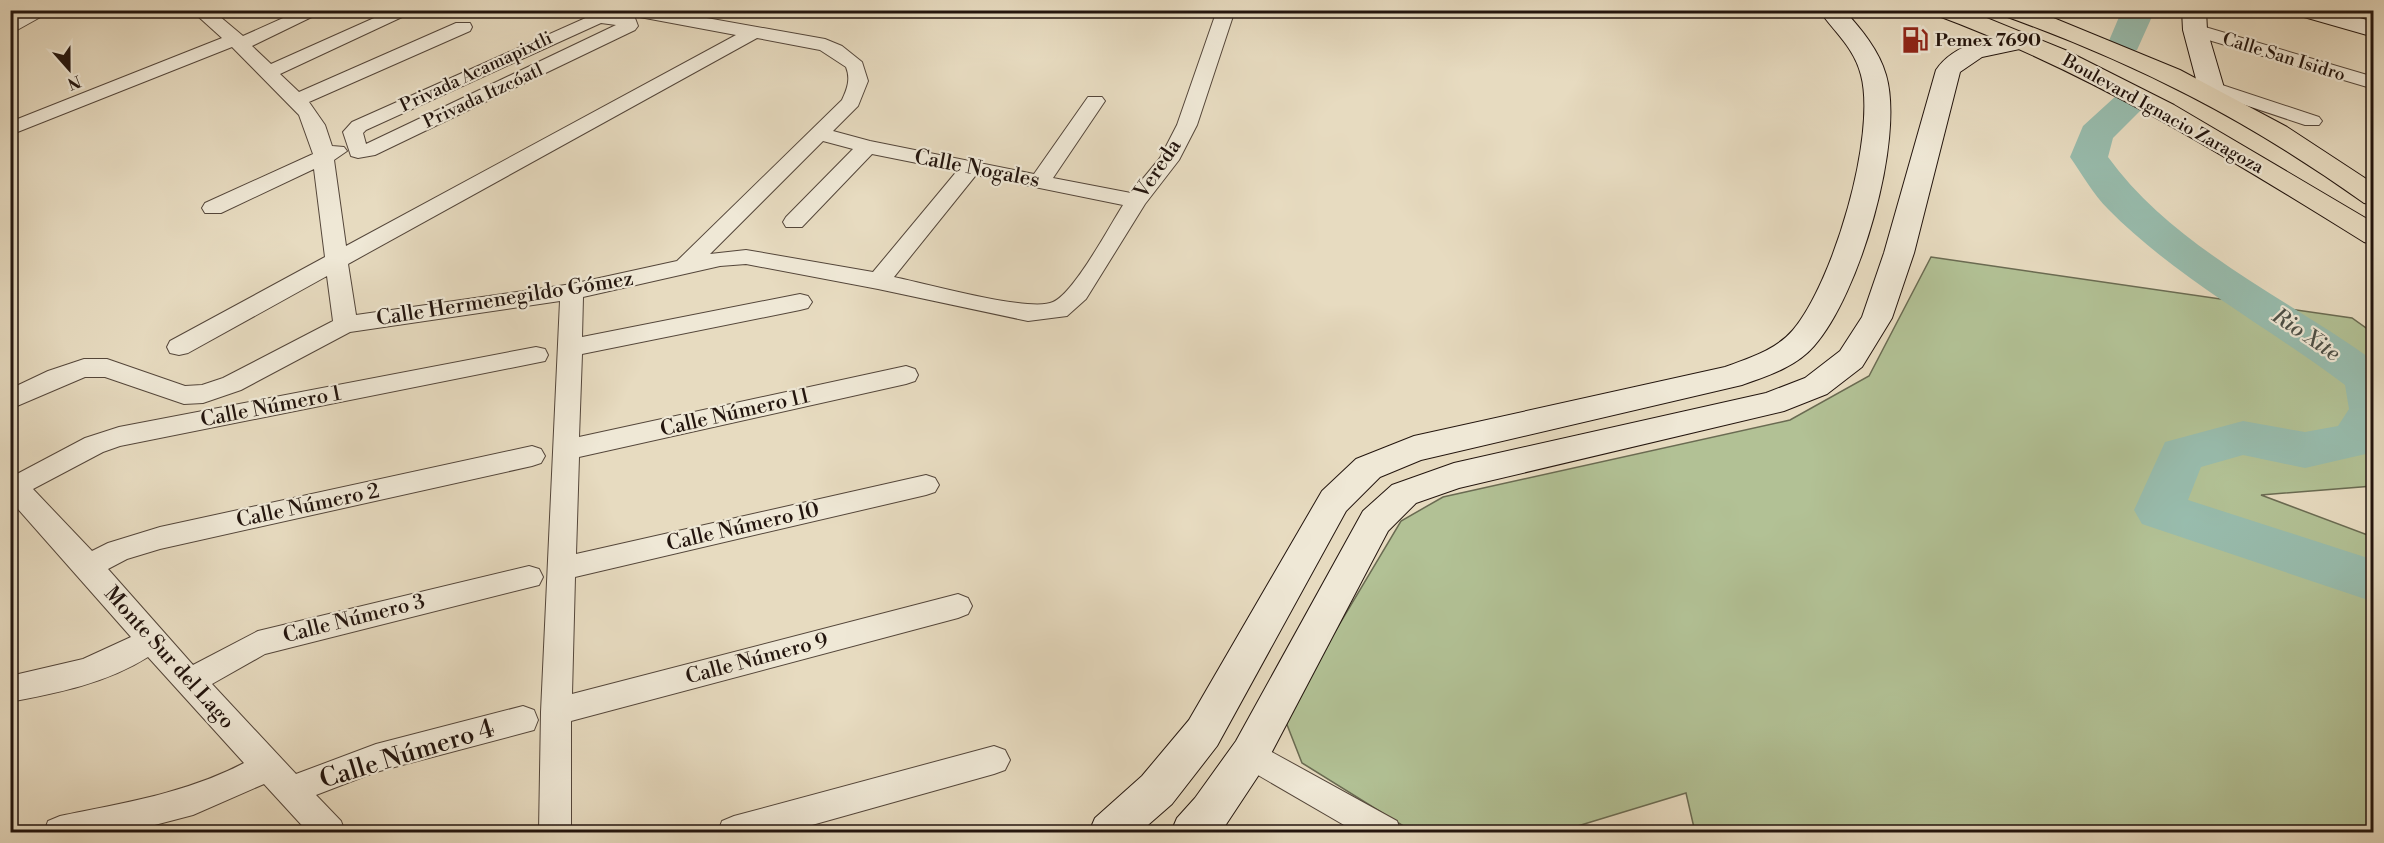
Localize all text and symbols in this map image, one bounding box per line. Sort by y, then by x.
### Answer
fuel station icon: Pemex 7690 [1900,25,1930,55]
street label: Privada Acamapixtli [396,27,556,117]
street label: Calle San Isidro [2220,27,2348,87]
place label: Pemex 7690 [1935,29,2041,52]
north arrow [39,39,99,99]
street label: Boulevard Ignacio Zaragoza [2057,49,2268,179]
street label: Privada Itzcóatl [419,58,547,134]
text: N [64,70,84,94]
street label: Vereda [1128,134,1187,204]
street label: Calle Nogales [912,144,1042,194]
street label: Calle Hermenegildo Gómez [375,266,635,332]
water label: Rio Xite [2266,302,2345,367]
street label: Calle Número 1 [198,381,344,433]
street label: Calle Número 11 [658,383,812,443]
street label: Calle Número 2 [234,478,382,534]
street label: Calle Número 10 [664,497,822,557]
street label: Monte Sur del Lago [98,581,240,735]
street label: Calle Número 3 [280,589,428,649]
street label: Calle Número 9 [683,627,831,691]
street label: Calle Número 4 [316,712,498,796]

